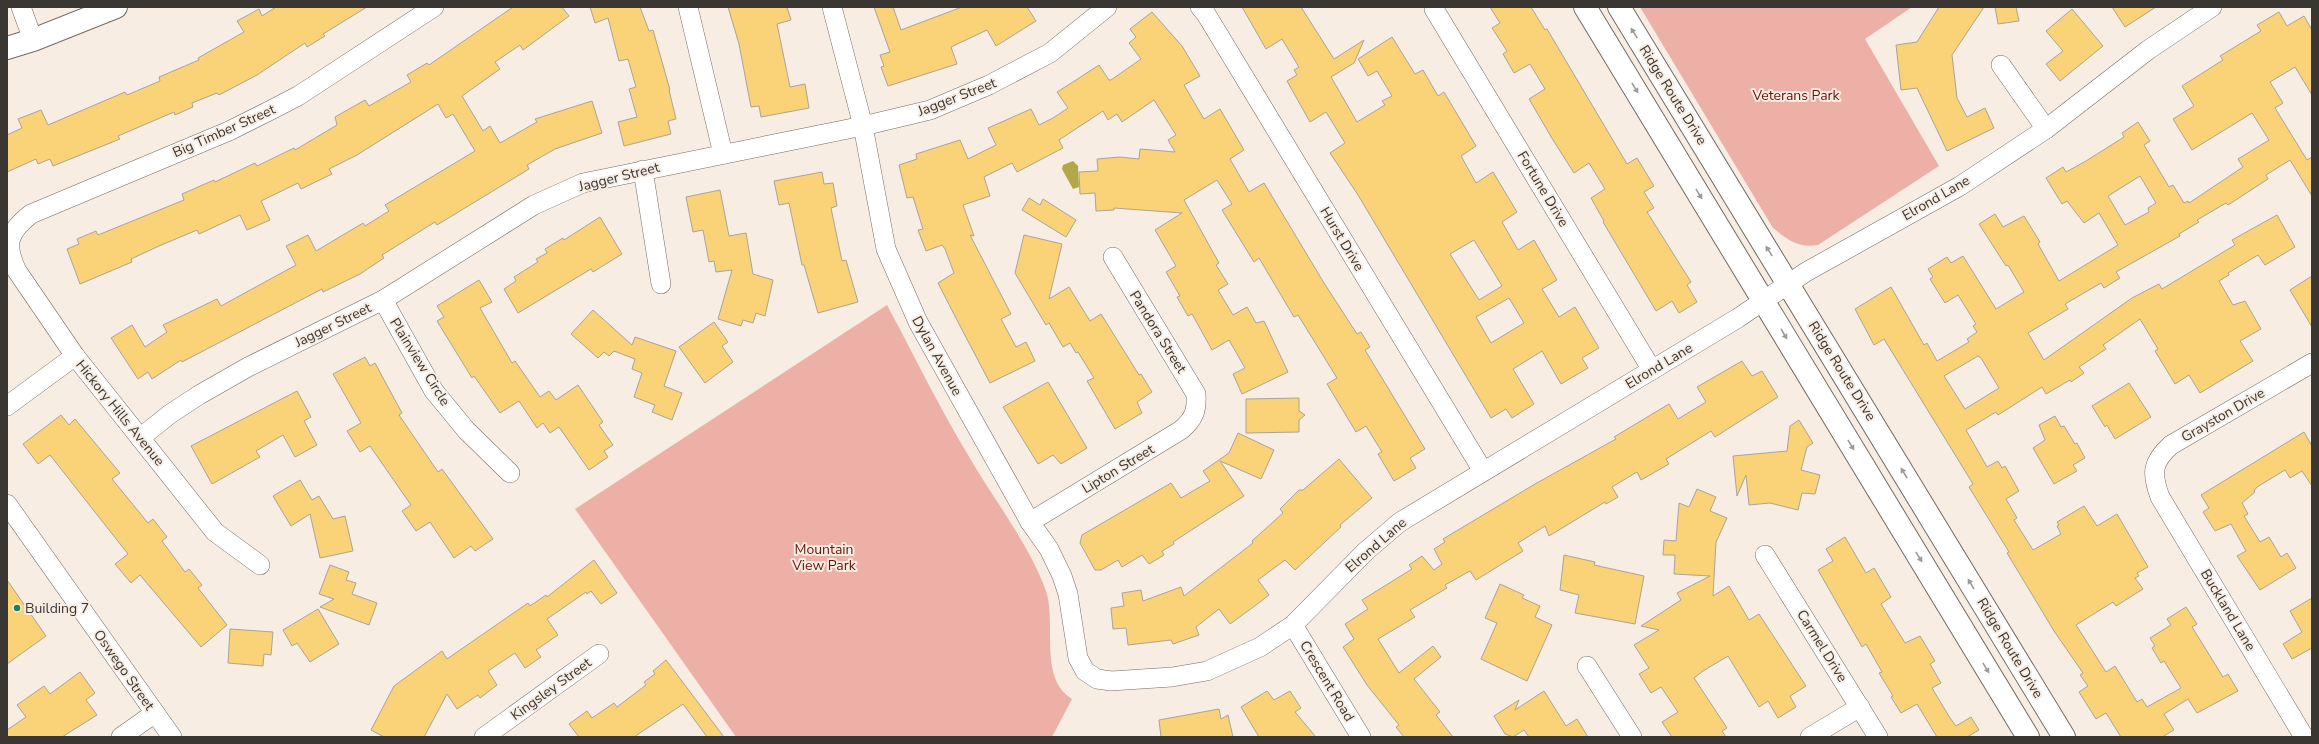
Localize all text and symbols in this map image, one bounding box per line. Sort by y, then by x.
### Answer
one-way arrow [1631,27,1638,39]
street label: Ridge Route Drive [1635,42,1711,148]
street label: Jagger Street [914,73,999,121]
one-way arrow [1631,82,1638,94]
park label: Veterans Park [1751,86,1841,105]
street label: Big Timber Street [170,100,278,162]
street label: Fortune Drive [1513,147,1573,231]
street label: Jagger Street [576,158,661,196]
street label: Elrond Lane [1899,171,1973,225]
one-way arrow [1695,189,1703,199]
street label: Hurst Drive [1315,203,1369,275]
one-way arrow [1765,245,1772,256]
street label: Pandora Street [1125,287,1191,377]
street label: Jagger Street [291,298,374,352]
street label: Dylan Avenue [907,313,967,399]
street label: Plainview Circle [385,314,455,410]
street label: Ridge Route Drive [1804,318,1880,424]
one-way arrow [1780,329,1788,339]
street label: Elrond Lane [1622,339,1696,393]
street label: Hickory Hills Avenue [71,356,169,470]
street label: Grayston Drive [2178,383,2268,447]
one-way arrow [1848,439,1855,451]
street label: Lipton Street [1078,440,1158,498]
one-way arrow [1900,468,1908,478]
street label: Elrond Lane [1341,513,1411,577]
park label: Mountain View Park [791,540,857,575]
one-way arrow [1915,551,1922,563]
street label: Buckland Lane [2196,565,2260,655]
one-way arrow [1968,578,1975,590]
street label: Ridge Route Drive [1973,594,2047,702]
place label: Building 7 [25,599,89,618]
marker: Building 7 [12,603,22,613]
street label: Carmel Drive [1792,606,1852,686]
street label: Oswego Street [89,626,159,714]
street label: Crescent Road [1295,637,1359,725]
street label: Kingsley Street [507,653,595,725]
one-way arrow [1982,662,1989,674]

